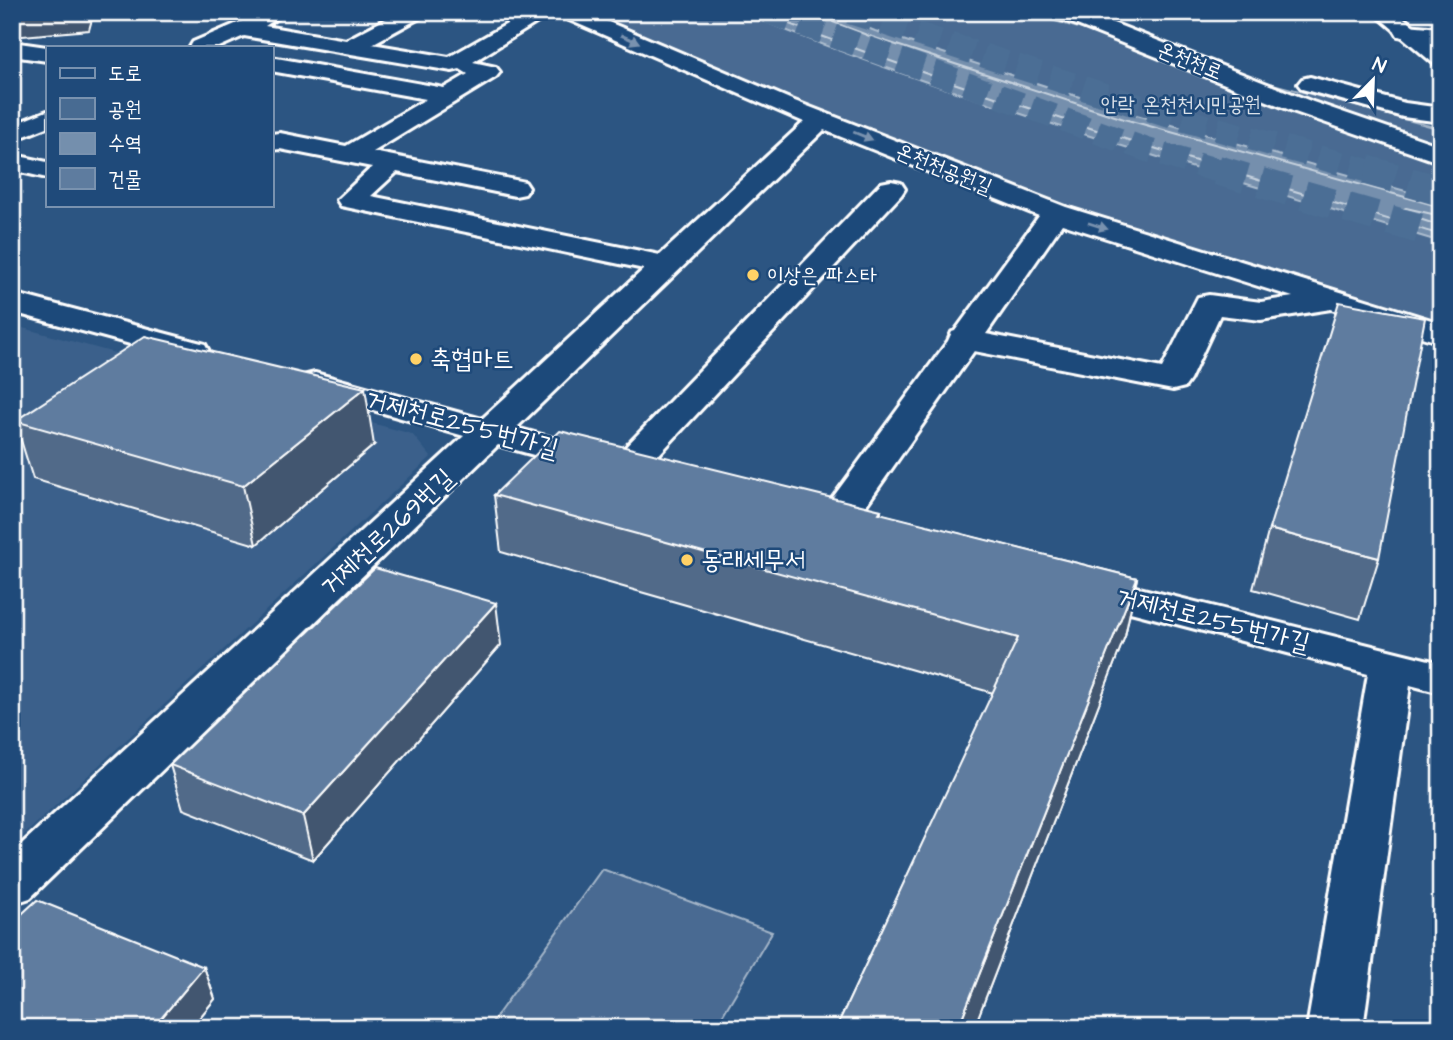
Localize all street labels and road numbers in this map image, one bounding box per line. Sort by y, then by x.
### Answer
street label: 온천천로 [1153,35,1227,87]
street label: 온천천공원길 [892,137,997,201]
street label: 거제천로255번가길 [362,381,562,467]
street label: 거제천로269번길 [312,460,462,604]
street label: 거제천로255번가길 [1113,579,1314,661]

